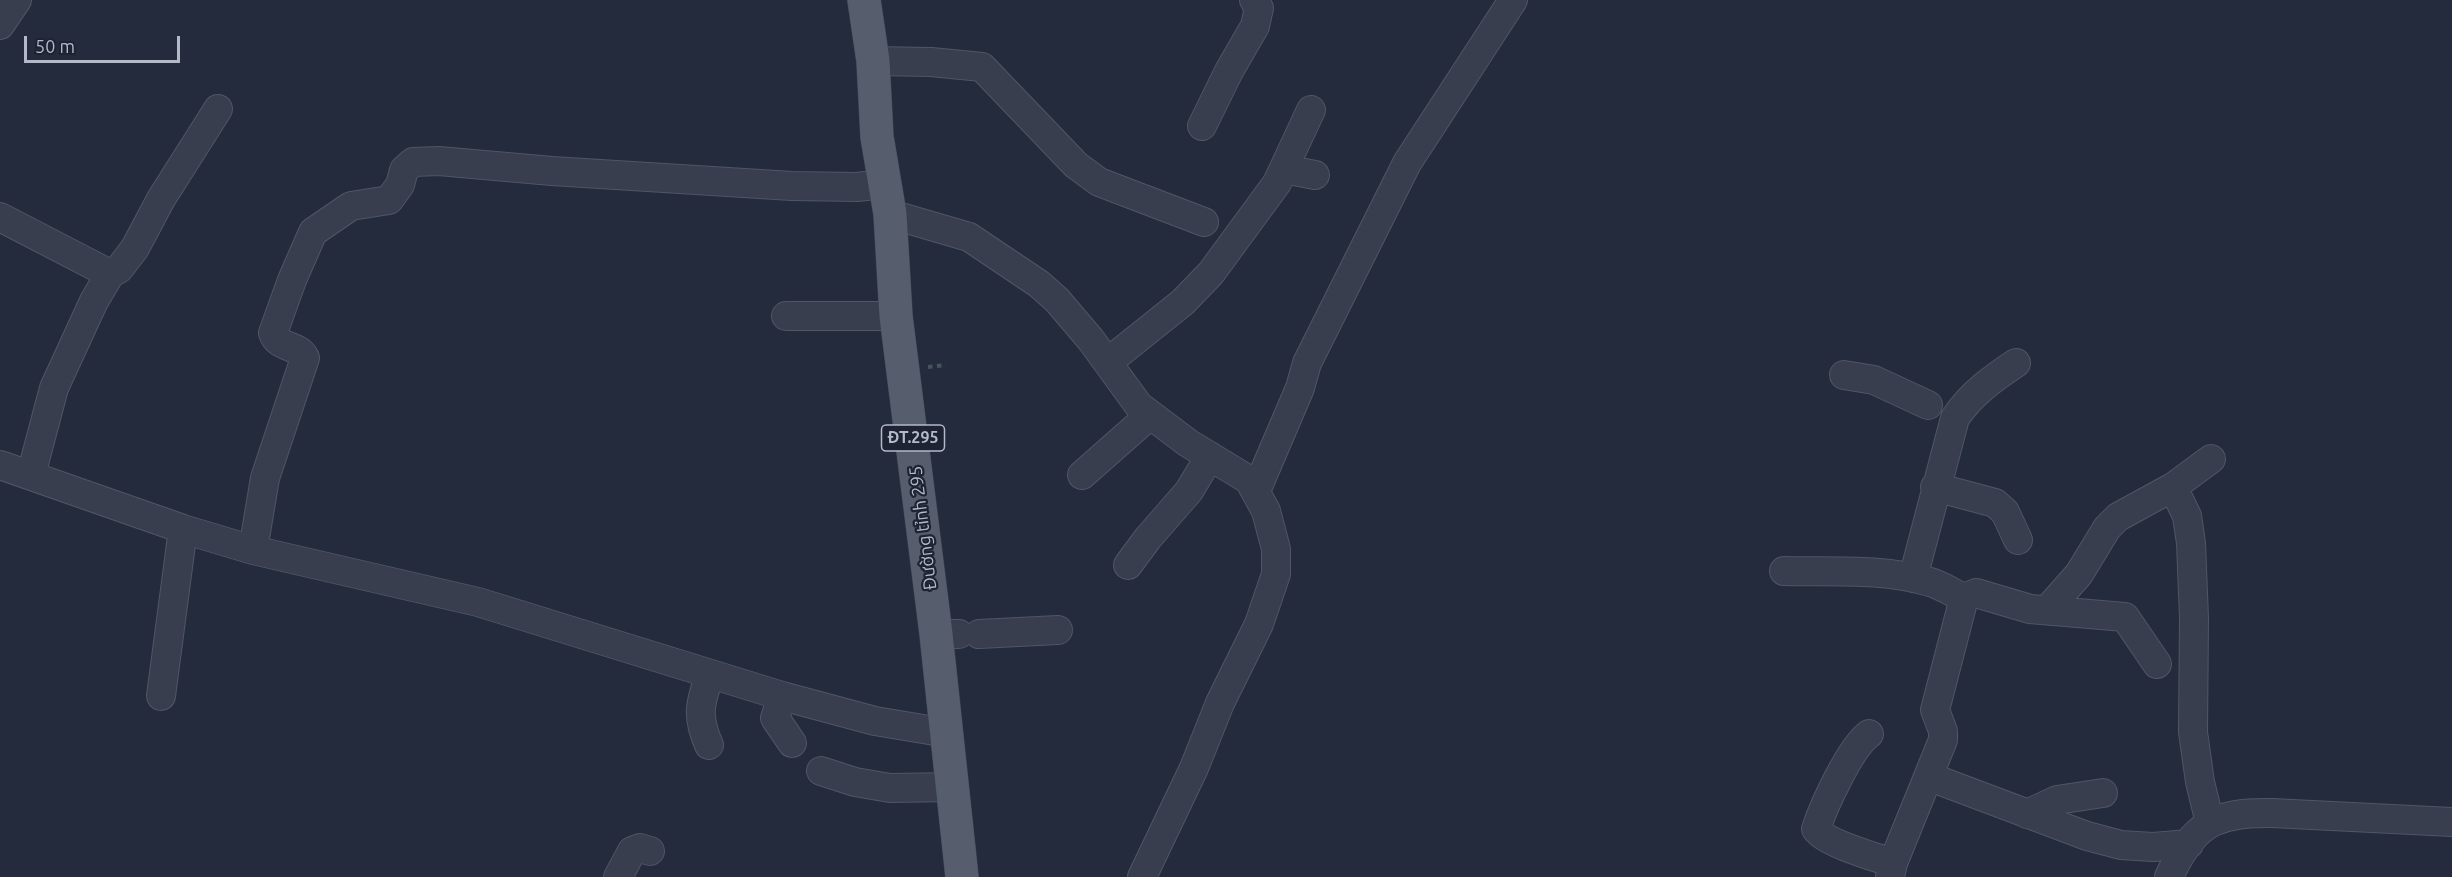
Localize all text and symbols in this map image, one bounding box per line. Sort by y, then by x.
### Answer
scale bar [27,24,183,62]
text: 50 m [35,36,75,56]
road number: ĐT.295 [882,425,944,451]
street label: Đường tỉnh 295 [905,465,941,591]

